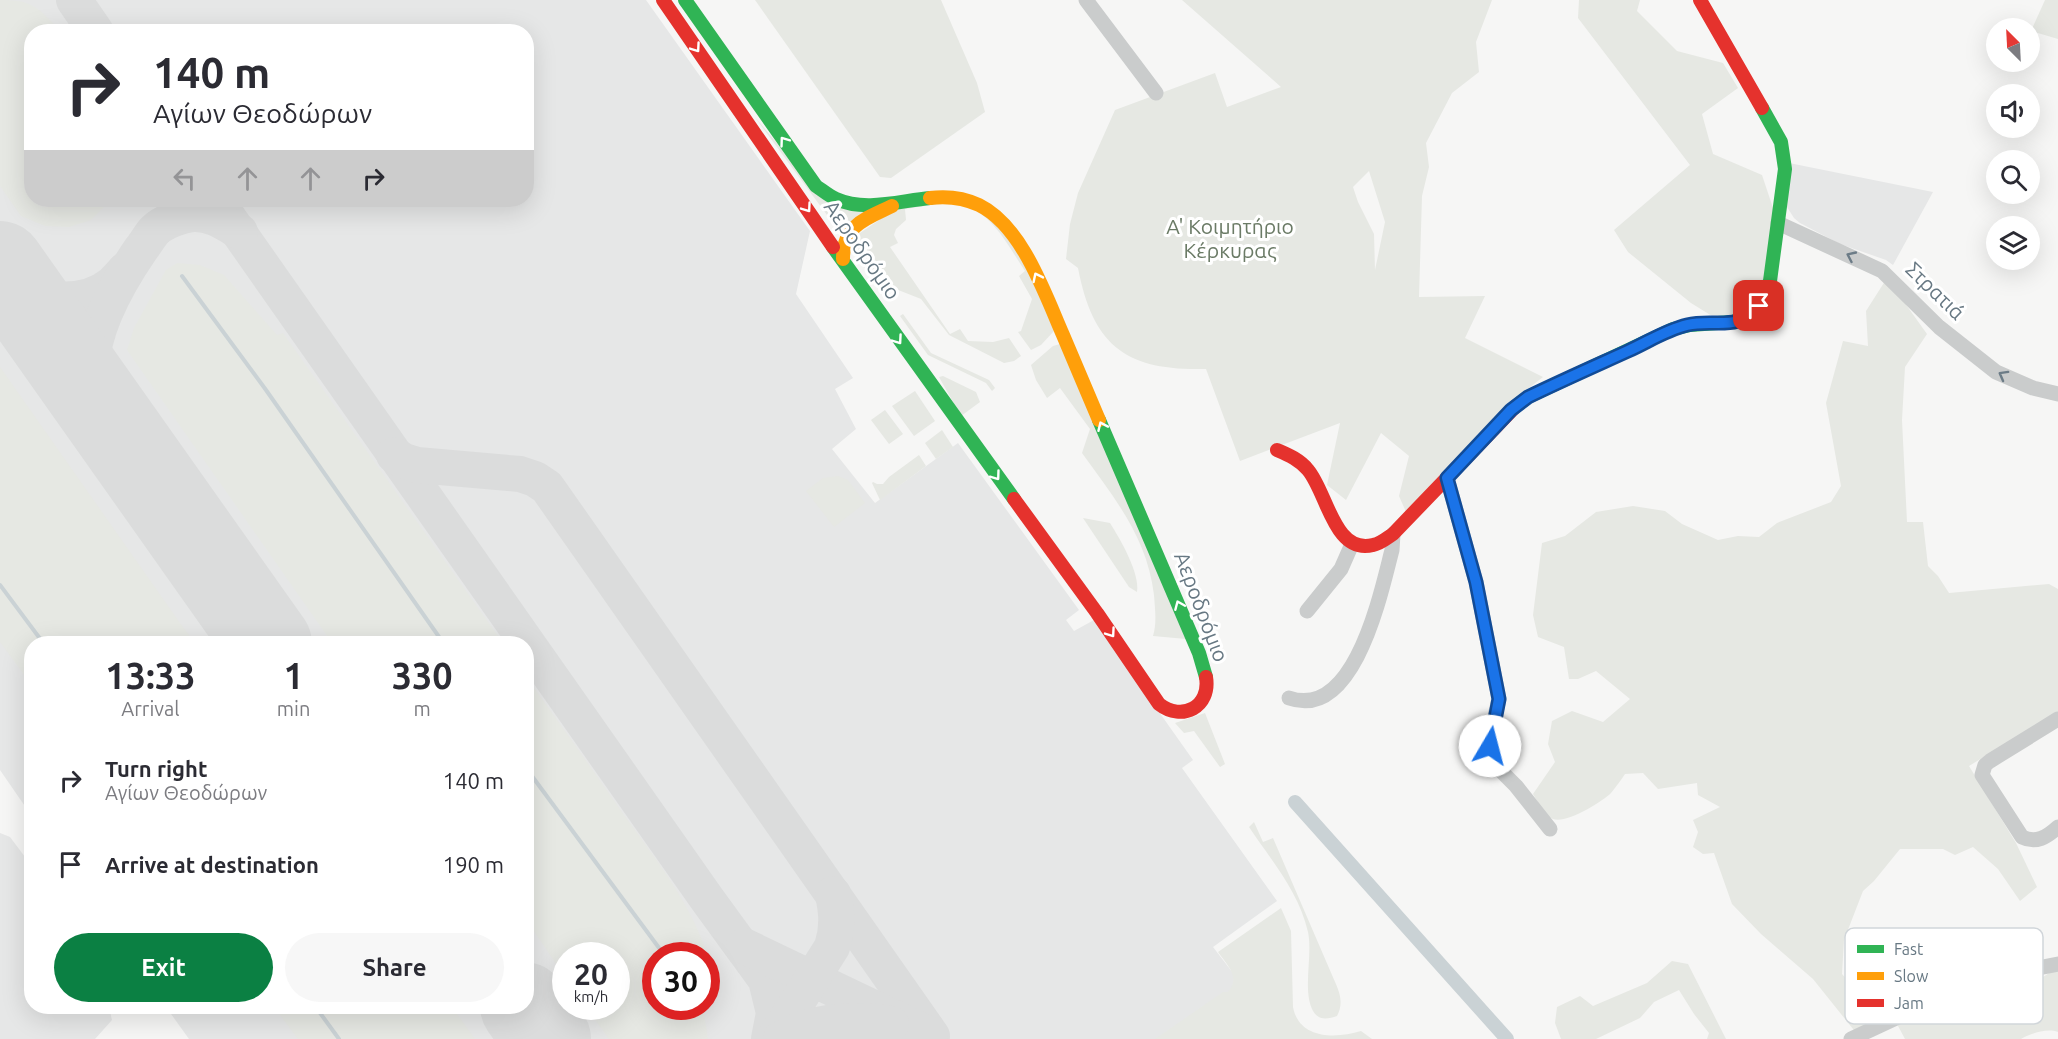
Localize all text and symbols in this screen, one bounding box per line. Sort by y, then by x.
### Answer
north arrow [1986,18,2040,72]
map controls [1986,18,2040,270]
one-way arrow [689,41,700,52]
icon: right [54,48,132,126]
text: 140 m [153,49,270,96]
button: sound [1986,84,2040,138]
text: Αγίων Θεοδώρων [153,98,372,128]
one-way arrow [780,137,791,148]
button: search [1986,150,2040,204]
icon: left [168,162,201,195]
icon: ahead [231,162,264,195]
icon: ahead [294,162,327,195]
icon: right [357,162,390,195]
street label: Αεροδρόμιο [820,195,906,304]
one-way arrow [800,202,811,213]
park label: Α' Κοιμητήριο Κέρκυρας [1166,214,1294,262]
button: layers [1986,216,2040,270]
one-way arrow [1846,252,1857,264]
street label: Στρατιά [1901,257,1970,324]
one-way arrow [1032,273,1044,284]
pin [1733,280,1784,331]
icon: arrive [1742,289,1775,322]
one-way arrow [891,333,902,344]
one-way arrow [1999,371,2009,382]
one-way arrow [1097,421,1109,432]
one-way arrow [988,469,999,480]
street label: Αεροδρόμιο [1170,548,1234,665]
one-way arrow [1174,600,1186,611]
one-way arrow [1104,626,1115,637]
text: 13:33 [105,655,195,696]
text: 1 [283,655,304,696]
text: 330 [392,655,453,696]
text: Arrival [121,697,180,720]
text: min [277,697,310,720]
text: m [414,697,431,720]
position arrow [1458,714,1522,778]
text: Turn right [105,756,207,781]
icon: right [54,764,87,797]
text: 140 m [443,768,504,793]
text: Αγίων Θεοδώρων [105,781,267,804]
icon: arrive [54,848,87,881]
text: Arrive at destination [105,852,319,877]
text: 190 m [443,852,504,877]
legend [1845,928,2043,1024]
button: Exit [54,933,273,1002]
button: Share [285,933,504,1002]
text: Fast [1894,940,1924,958]
speed limit sign: 30 [642,942,720,1020]
text: 20 [574,957,608,991]
text: Slow [1894,967,1929,985]
text: km/h [574,988,608,1005]
text: Jam [1894,994,1924,1012]

